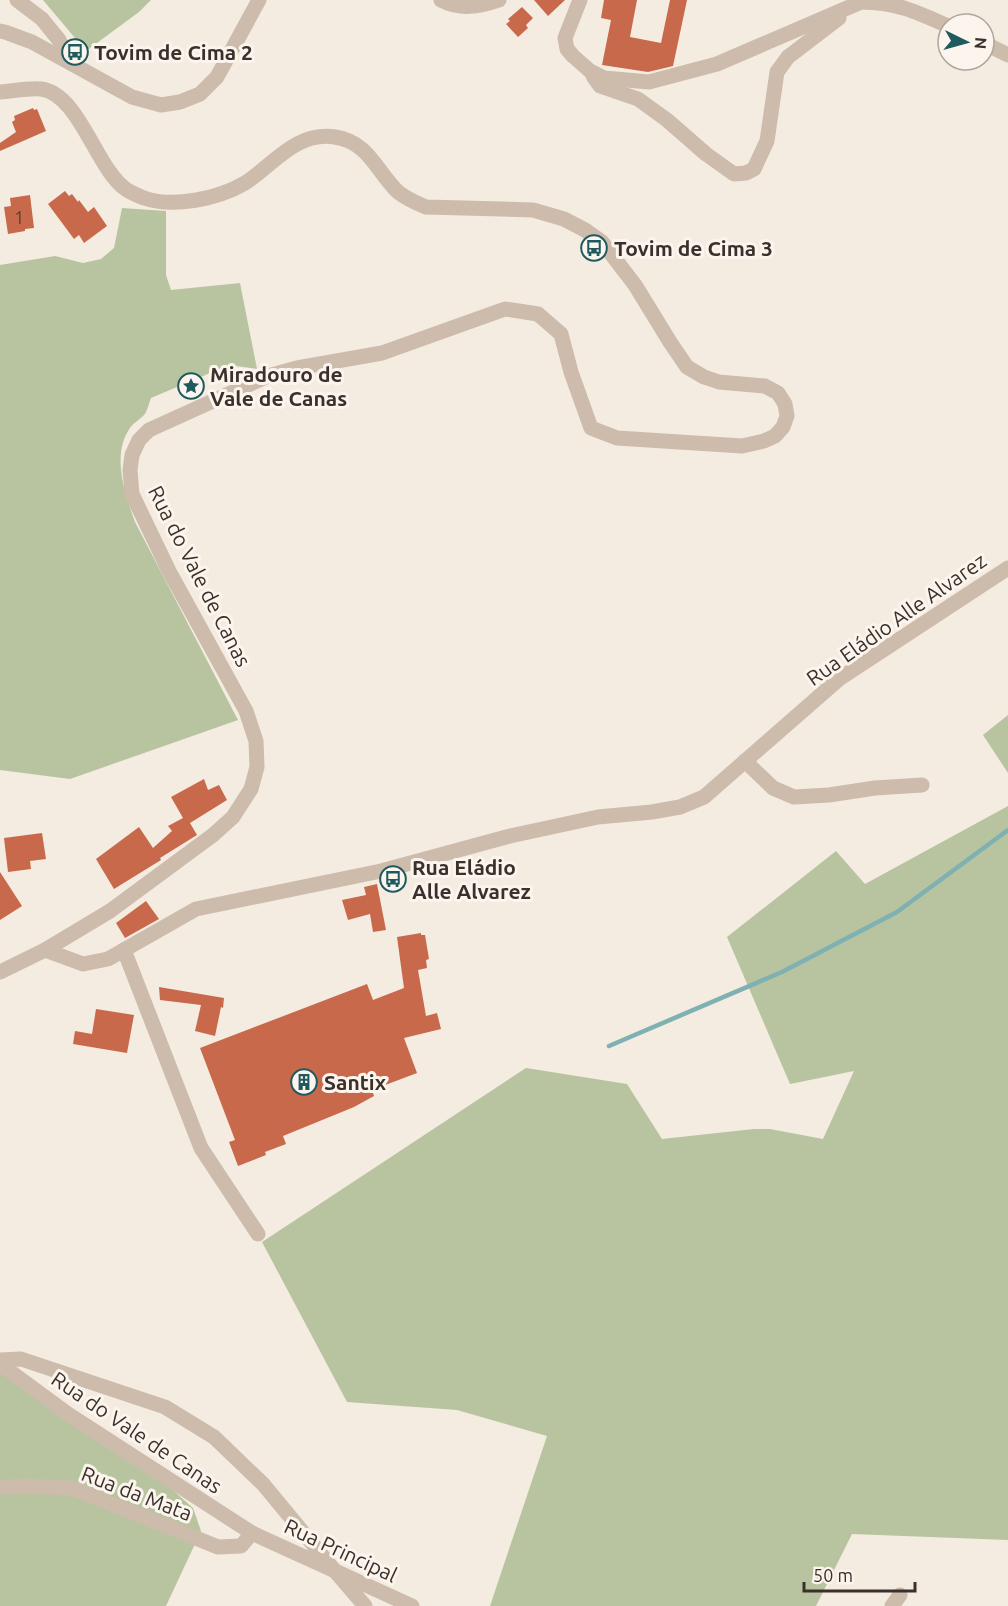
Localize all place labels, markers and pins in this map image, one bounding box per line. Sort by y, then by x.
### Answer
bus stop icon: Tovim de Cima 2 [60,37,90,67]
place label: Tovim de Cima 2 [94,40,253,64]
bus stop icon: Tovim de Cima 3 [579,233,609,263]
place label: Tovim de Cima 3 [614,236,773,260]
place label: Miradouro de Vale de Canas [210,362,347,410]
place icon: Miradouro de Vale de Canas [176,371,206,401]
place label: Rua Eládio Alle Alvarez [412,855,531,903]
bus stop icon: Rua Eládio Alle Alvarez [378,864,408,894]
building icon: Santix [289,1067,319,1097]
place label: Santix [324,1070,387,1094]

